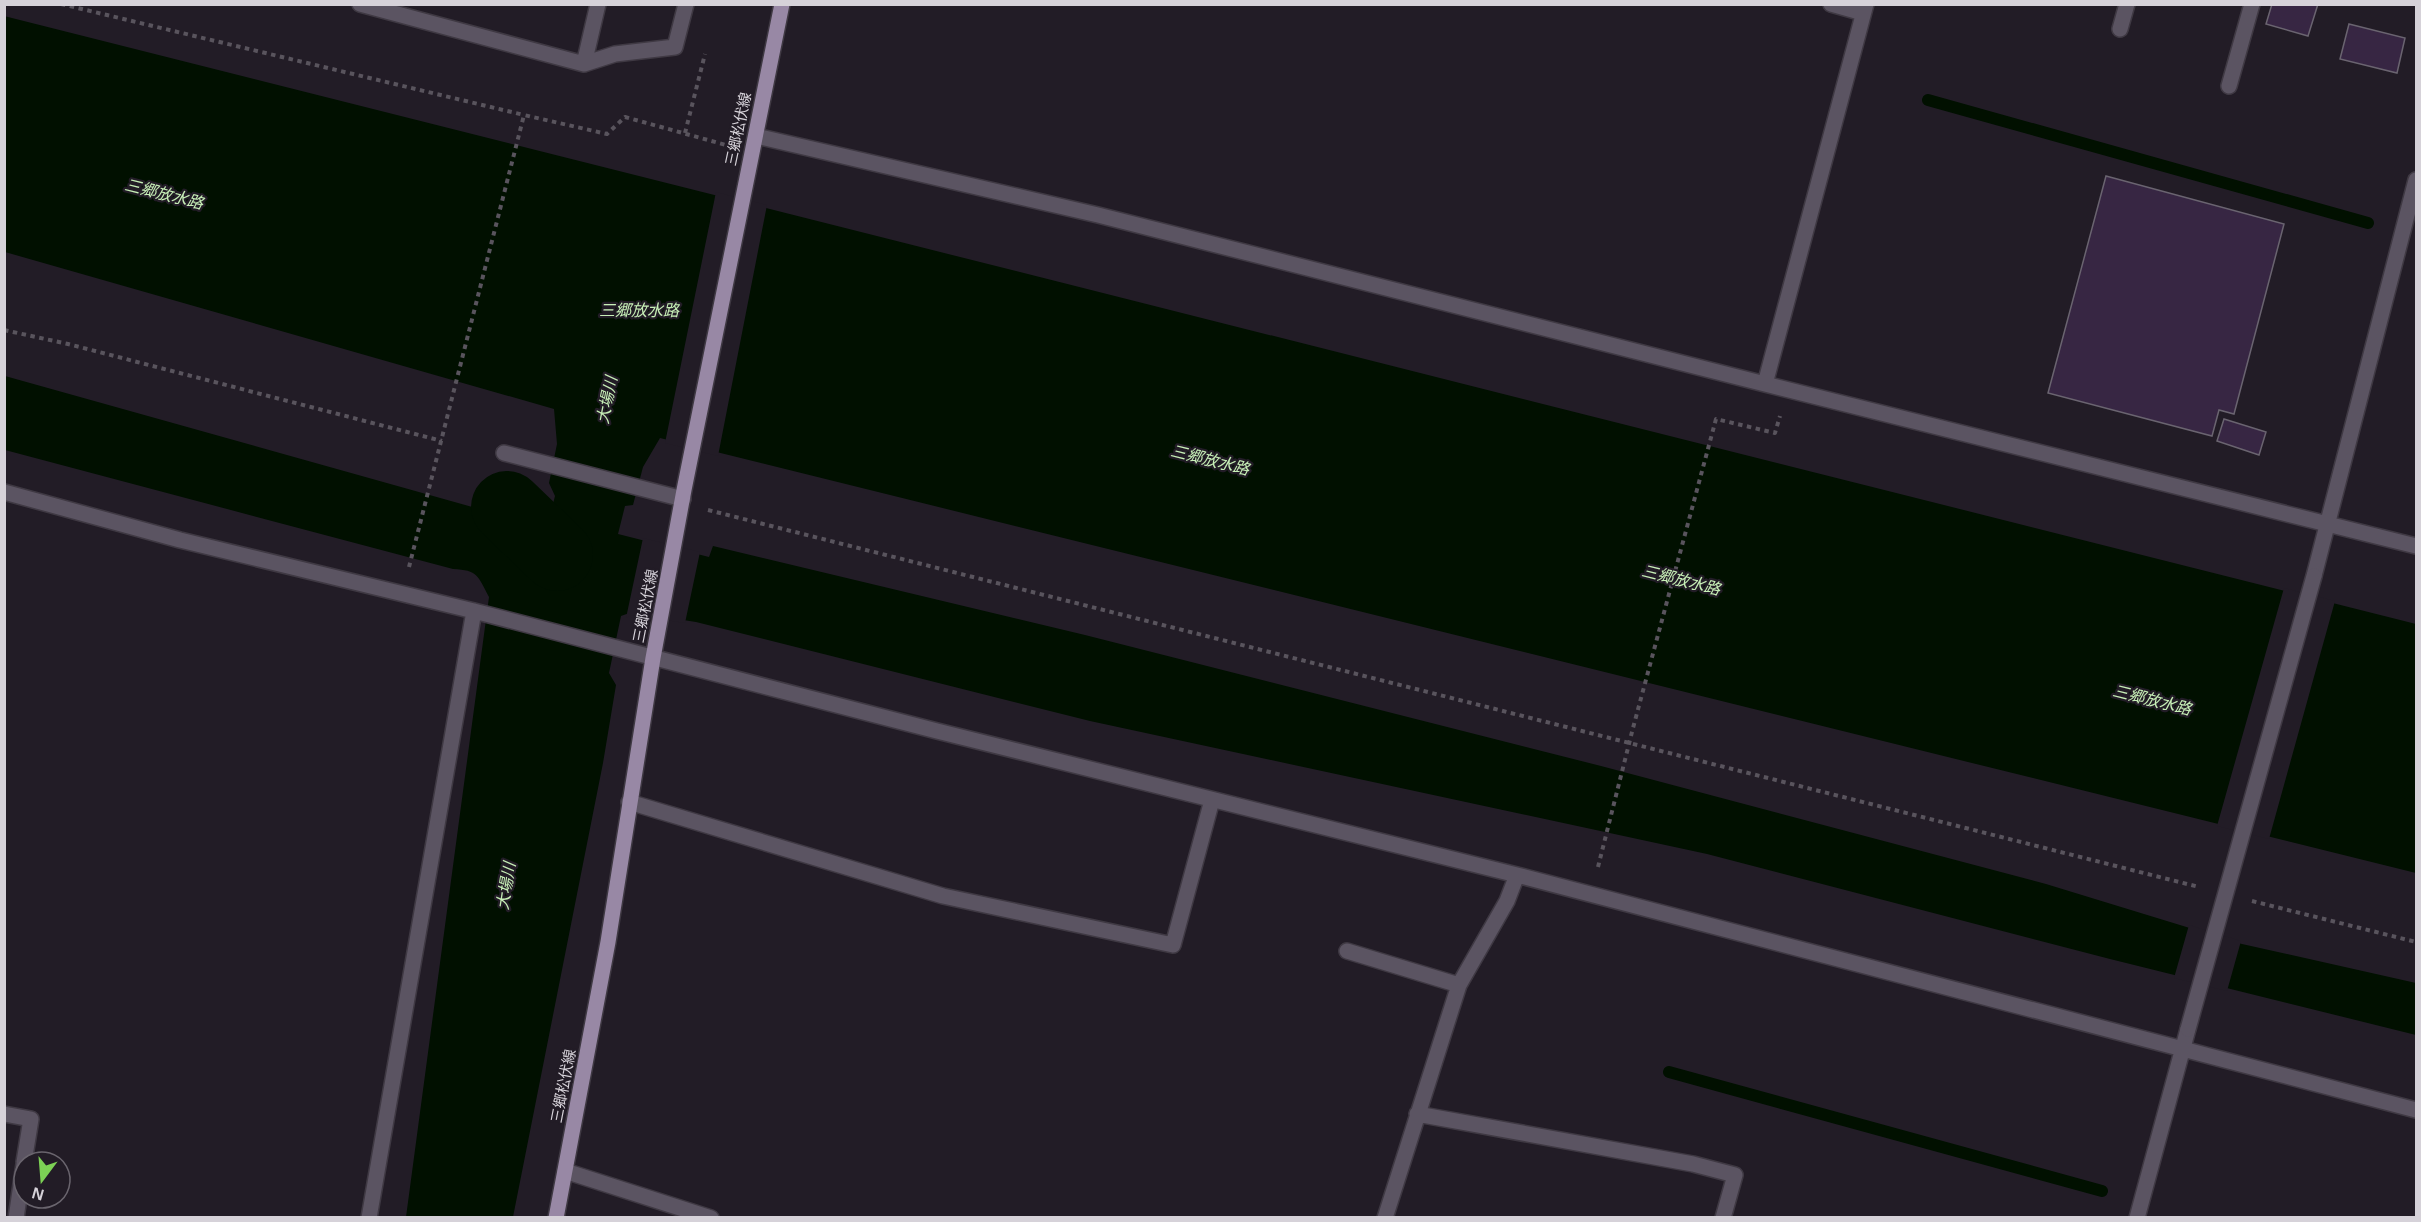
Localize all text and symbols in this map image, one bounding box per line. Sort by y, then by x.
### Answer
street label: 三郷松伏線 [722,91,754,167]
water label: 三郷放水路 [123,176,207,212]
water label: 三郷放水路 [599,302,681,319]
water label: 大場川 [594,373,620,425]
water label: 三郷放水路 [1169,442,1253,478]
water label: 三郷放水路 [1640,562,1724,598]
street label: 三郷松伏線 [629,568,661,644]
water label: 三郷放水路 [2111,682,2195,718]
water label: 大場川 [494,859,518,911]
street label: 三郷松伏線 [547,1048,579,1124]
north arrow [12,1150,72,1210]
text: N [30,1184,46,1204]

